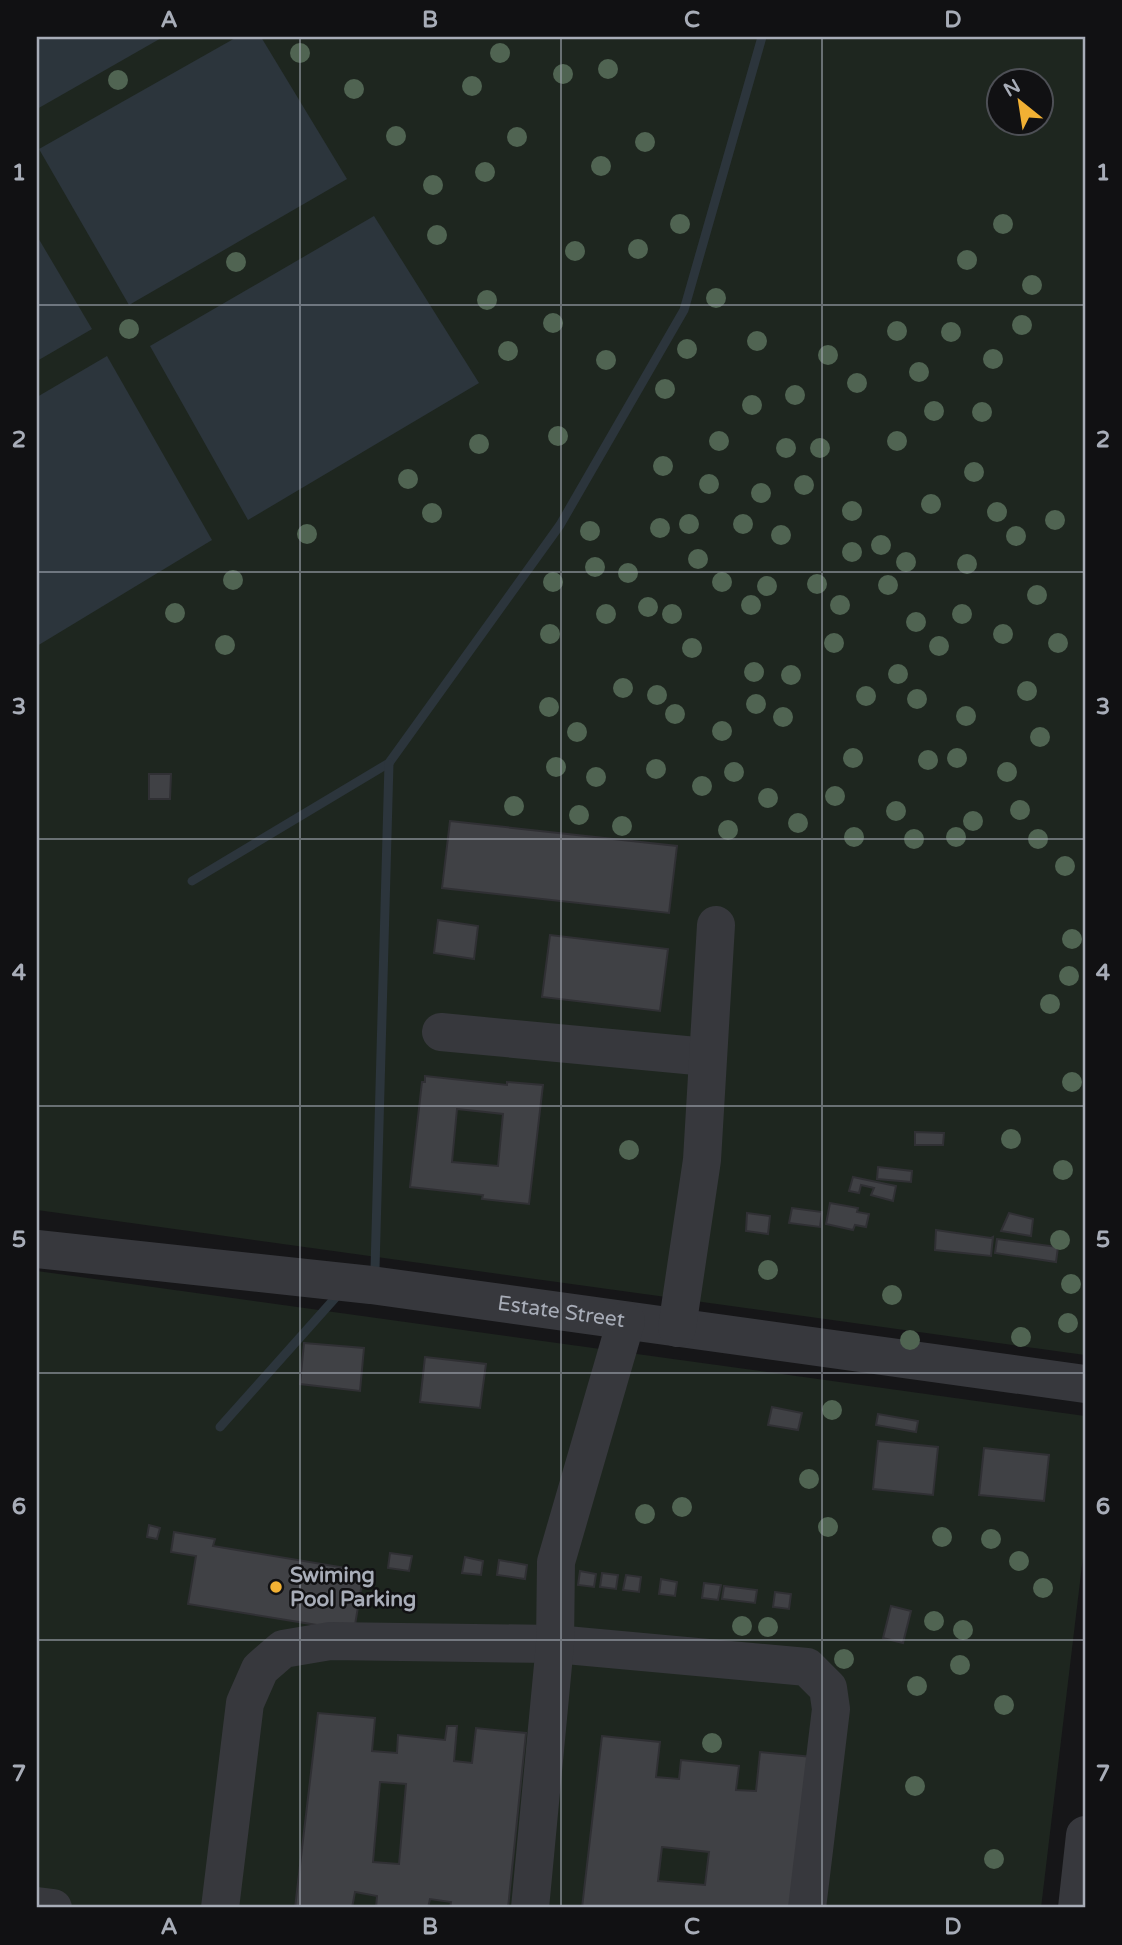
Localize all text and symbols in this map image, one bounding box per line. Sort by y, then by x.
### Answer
text: A [160,6,178,34]
text: B [422,6,438,34]
text: C [684,6,700,34]
text: D [944,6,962,34]
north arrow [986,66,1056,136]
text: N [1000,75,1024,101]
text: 1 [12,159,26,187]
text: 1 [1096,159,1110,187]
text: 2 [12,426,26,454]
text: 2 [1096,426,1110,454]
text: 3 [12,693,26,721]
text: 3 [1096,693,1110,721]
text: 4 [12,959,27,987]
text: 4 [1096,959,1111,987]
text: 5 [12,1226,26,1254]
text: 5 [1096,1226,1110,1254]
street label: Estate Street [496,1291,626,1333]
text: 6 [12,1493,26,1521]
text: 6 [1096,1493,1110,1521]
place label: Swiming Pool Parking [290,1563,416,1612]
marker: Swiming Pool Parking [268,1579,284,1595]
text: 7 [12,1760,26,1788]
text: 7 [1096,1760,1110,1788]
text: A [160,1913,178,1941]
text: B [422,1913,438,1941]
text: C [684,1913,700,1941]
text: D [944,1913,962,1941]

